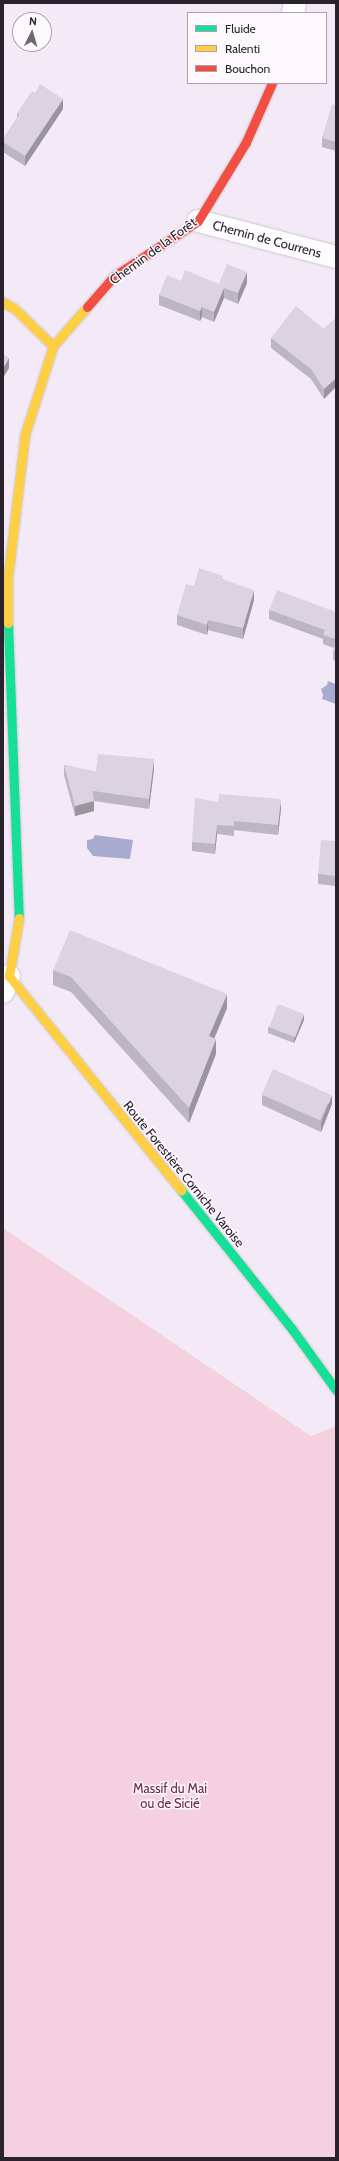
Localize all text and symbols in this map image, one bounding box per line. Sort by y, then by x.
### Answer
north arrow [12,12,52,52]
legend [187,12,327,84]
text: N [28,14,37,28]
text: Fluide [225,21,256,36]
text: Ralenti [225,41,260,56]
text: Bouchon [225,61,270,76]
street label: Chemin de la Forêt [107,214,199,288]
street label: Chemin de Courrens [211,217,323,261]
street label: Route Forestière Corniche Varoise [120,1098,248,1250]
park label: Massif du Mai ou de Sicié [133,1781,207,1812]

